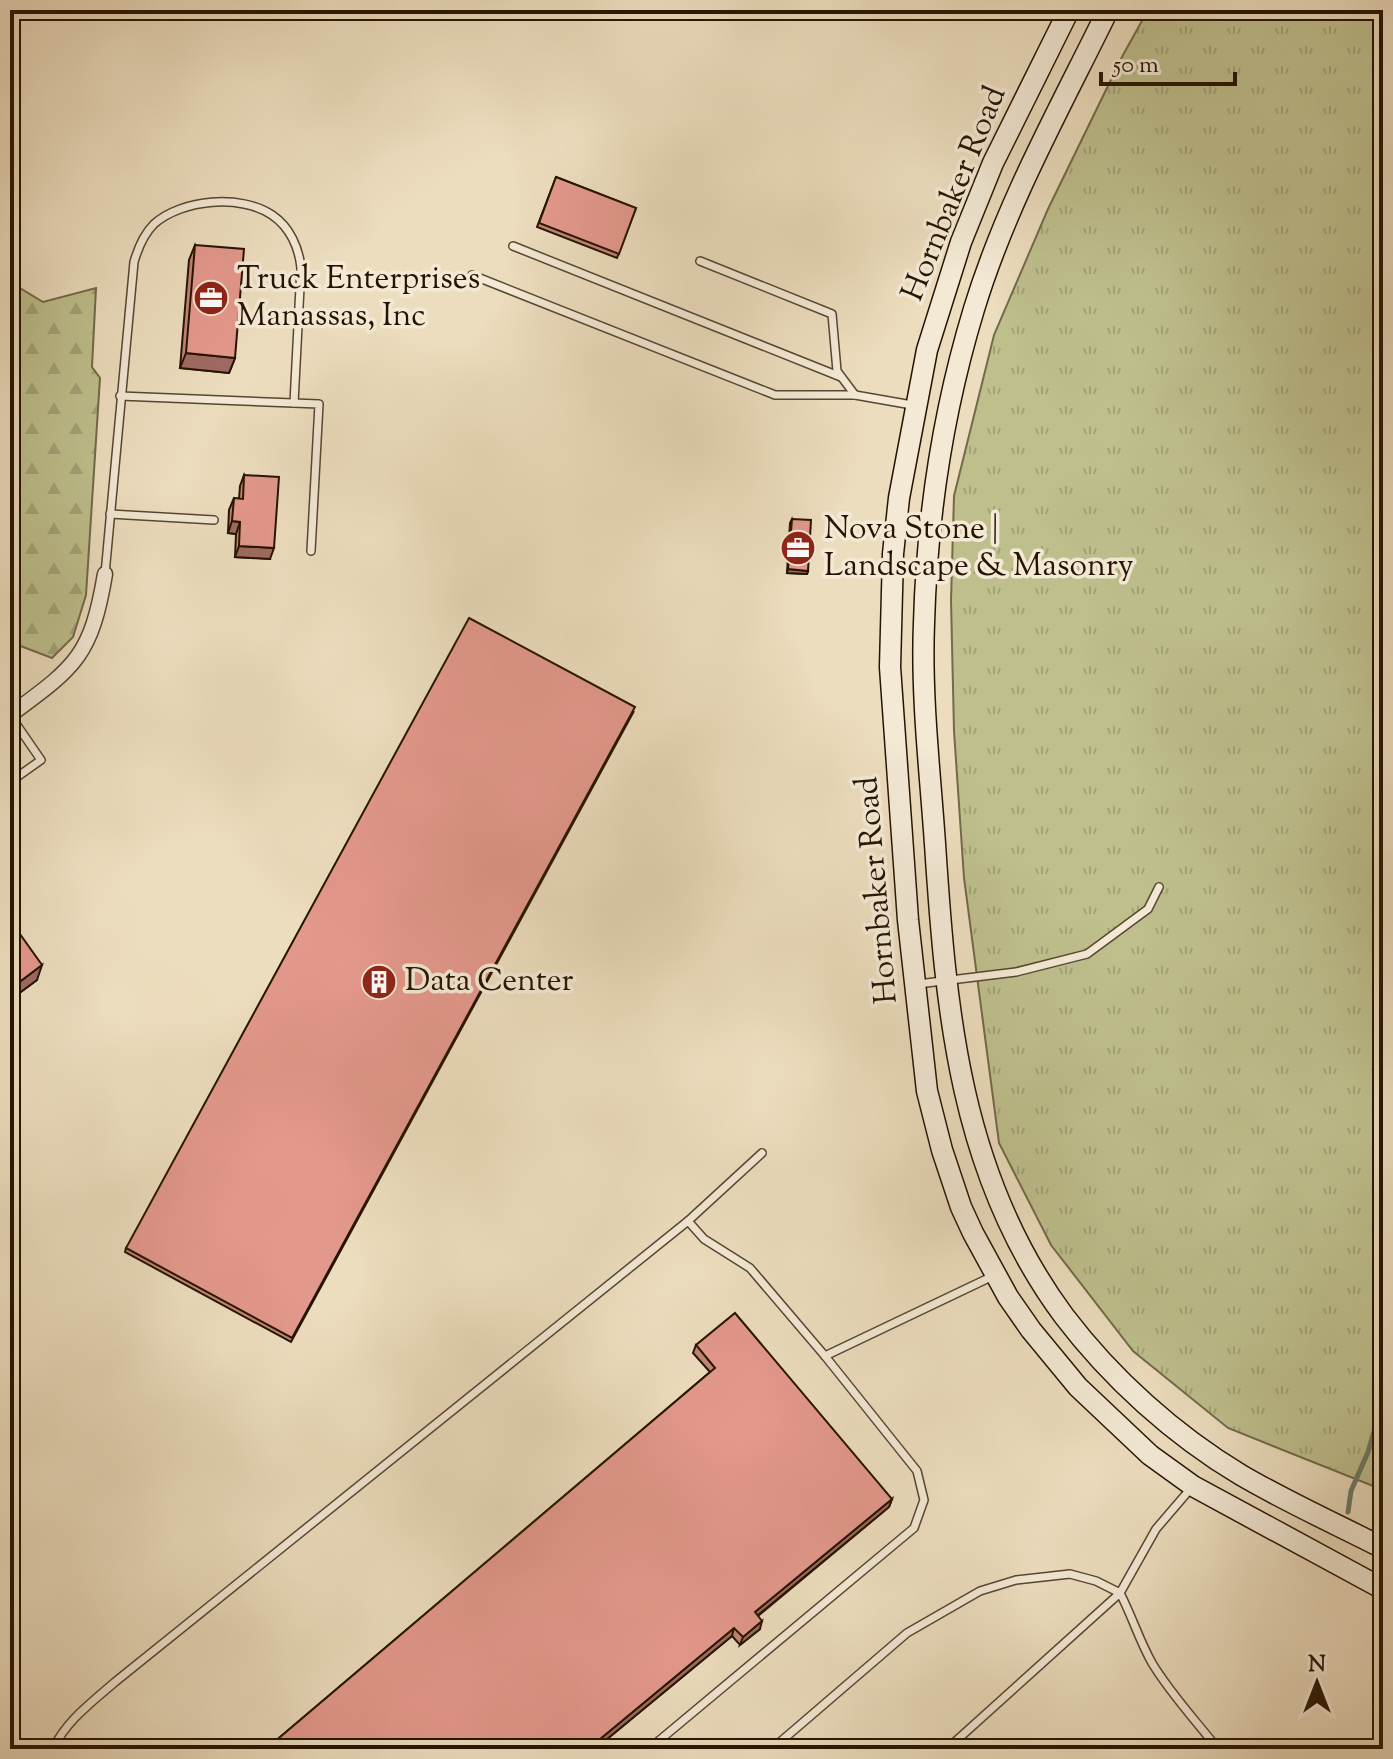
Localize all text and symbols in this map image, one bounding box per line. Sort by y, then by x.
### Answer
scale bar [1101,36,1235,86]
text: 50 m [1111,49,1159,83]
street label: Hornbaker Road [891,80,1019,308]
place label: Truck Enterprises Manassas, Inc [237,257,480,340]
office icon: Truck Enterprises Manassas, Inc [192,279,230,317]
place label: Nova Stone | Landscape & Masonry [824,507,1134,590]
office icon: Nova Stone | Landscape & Masonry [779,529,817,567]
street label: Hornbaker Road [845,774,911,1006]
place label: Data Center [405,959,574,1005]
building icon: Data Center [360,963,398,1001]
north arrow [1277,1643,1357,1723]
text: N [1308,1650,1326,1682]

